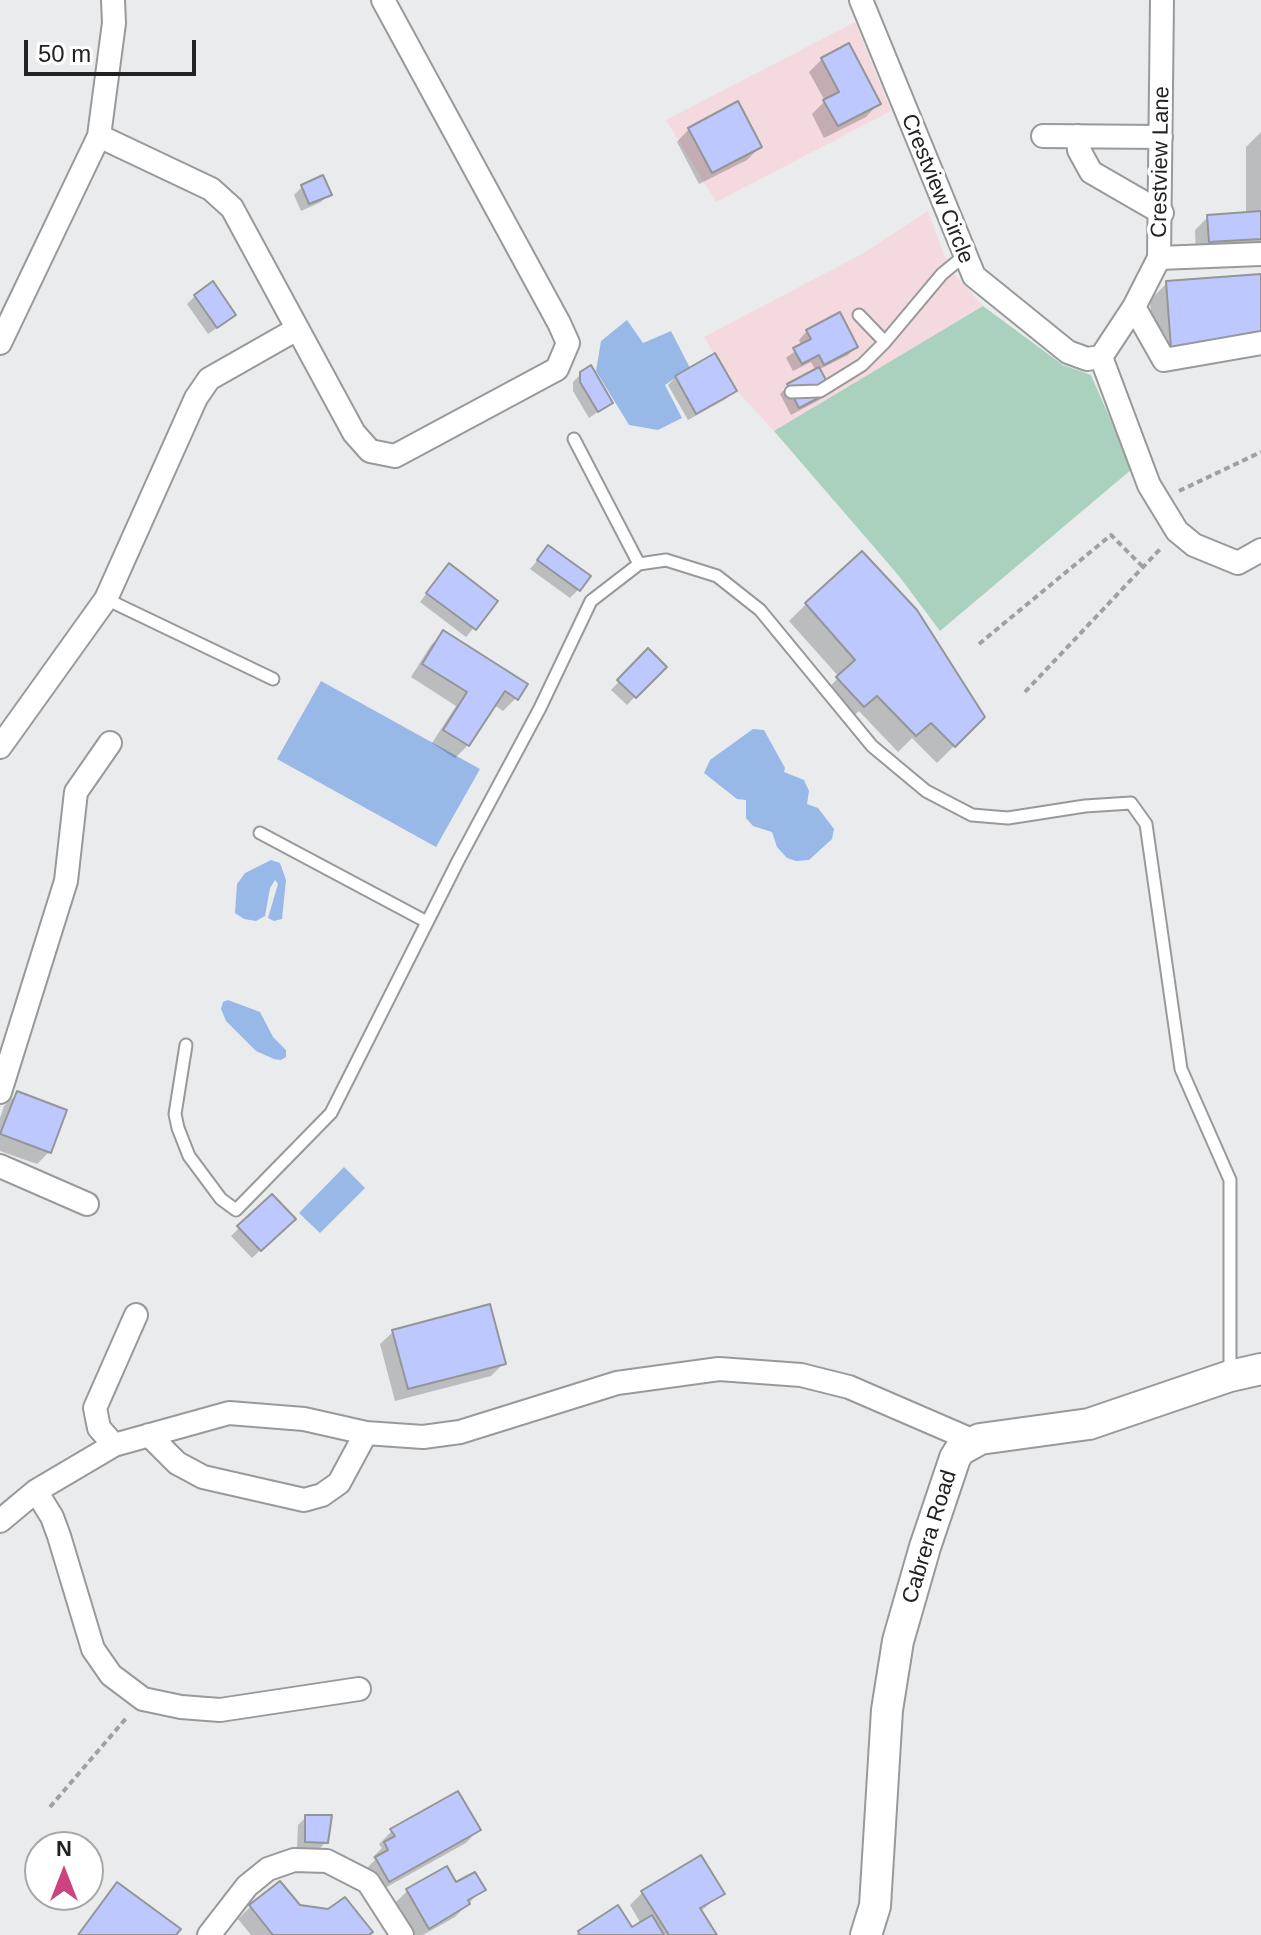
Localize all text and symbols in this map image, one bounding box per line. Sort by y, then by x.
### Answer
scale bar [28,24,200,74]
text: 50 m [38,40,91,67]
street label: Crestview Lane [1146,86,1176,238]
street label: Crestview Circle [895,110,979,268]
street label: Cabrera Road [897,1467,963,1607]
north arrow [24,1831,104,1911]
text: N [56,1836,72,1861]

